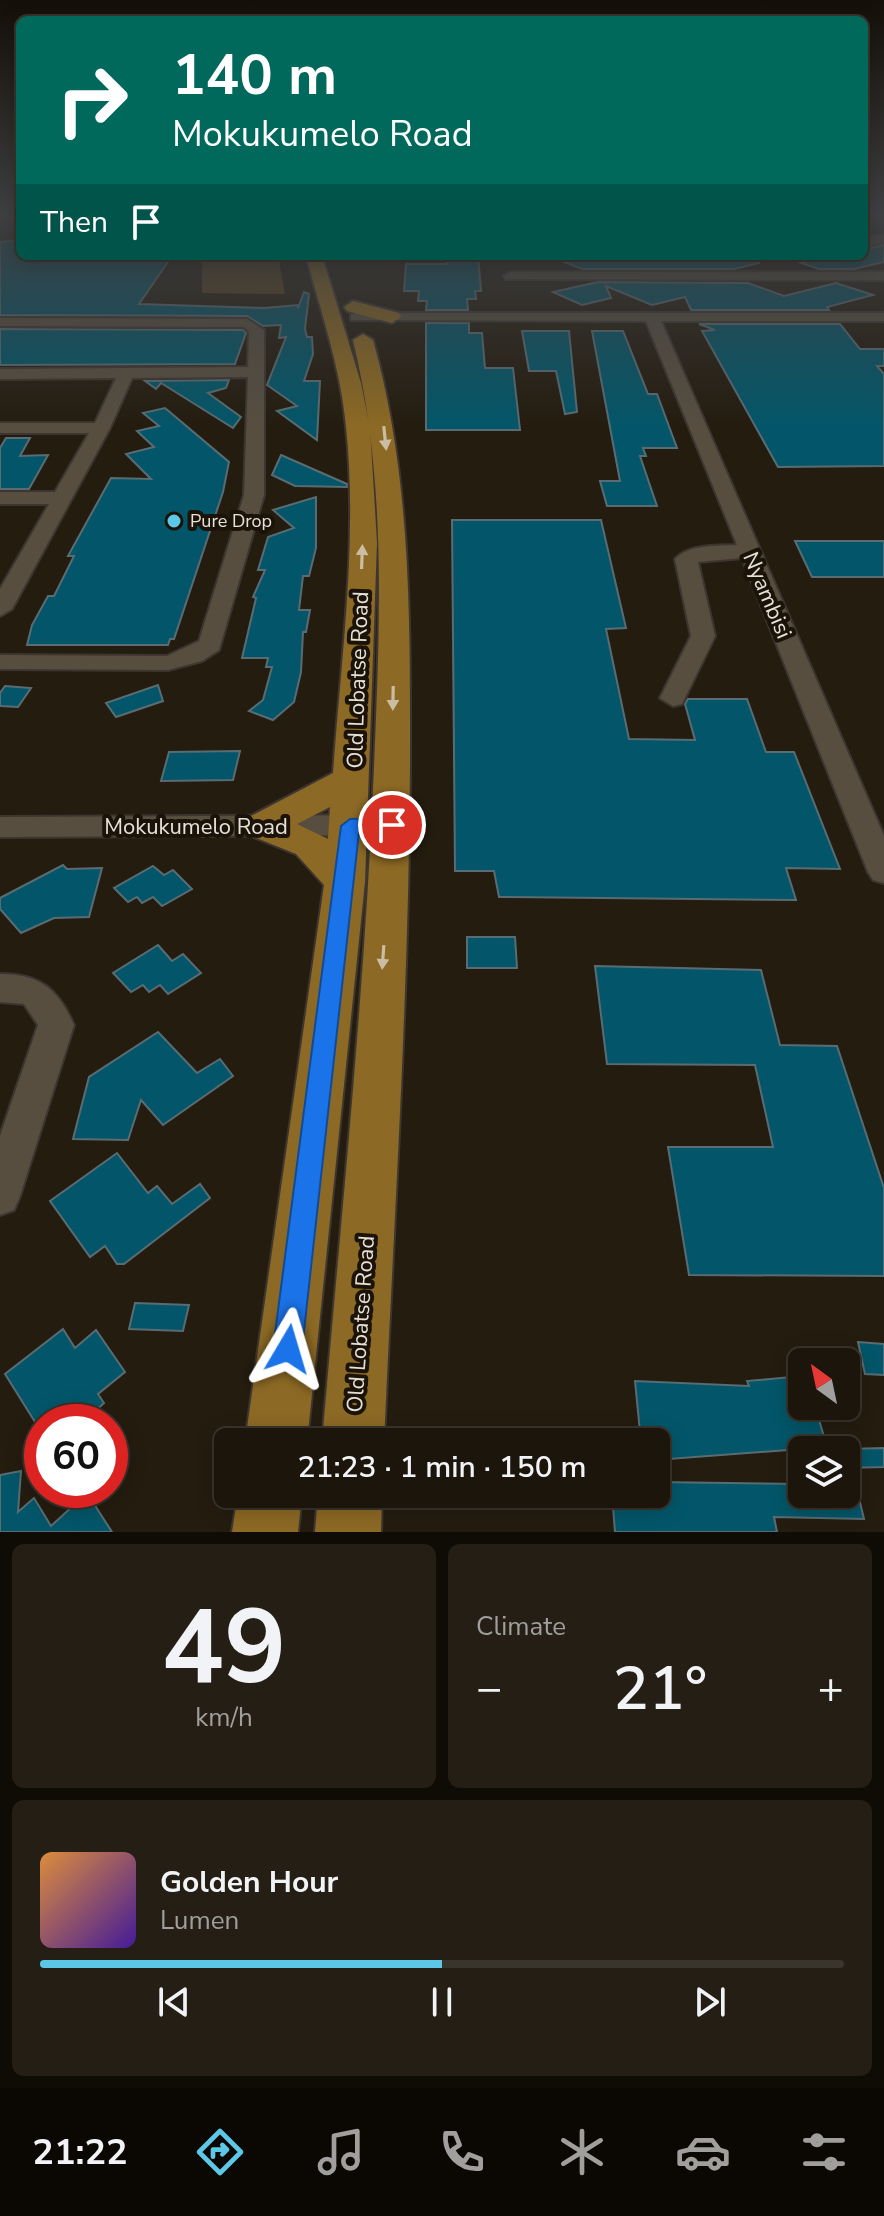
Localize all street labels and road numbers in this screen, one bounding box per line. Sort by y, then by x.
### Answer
street label: Nyambisi [735,547,799,643]
street label: Old Lobatse Road [340,591,376,769]
street label: Mokukumelo Road [104,812,288,842]
street label: Old Lobatse Road [340,1235,382,1413]

